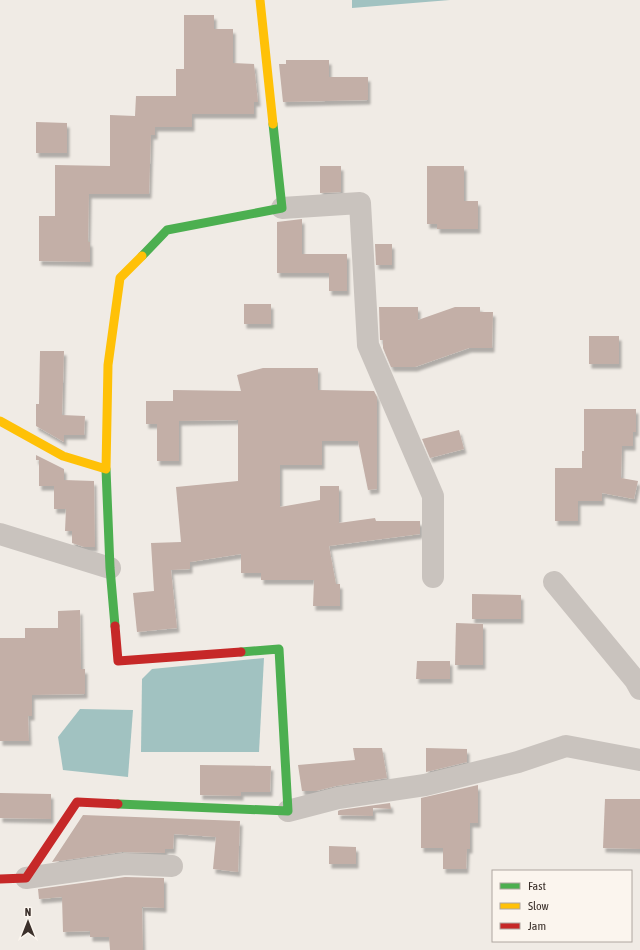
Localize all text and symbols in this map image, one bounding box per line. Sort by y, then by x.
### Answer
legend [492,870,632,942]
text: Fast [528,879,546,893]
text: Slow [528,899,549,913]
north arrow [8,902,48,942]
text: N [25,906,31,918]
text: Jam [528,919,546,933]

